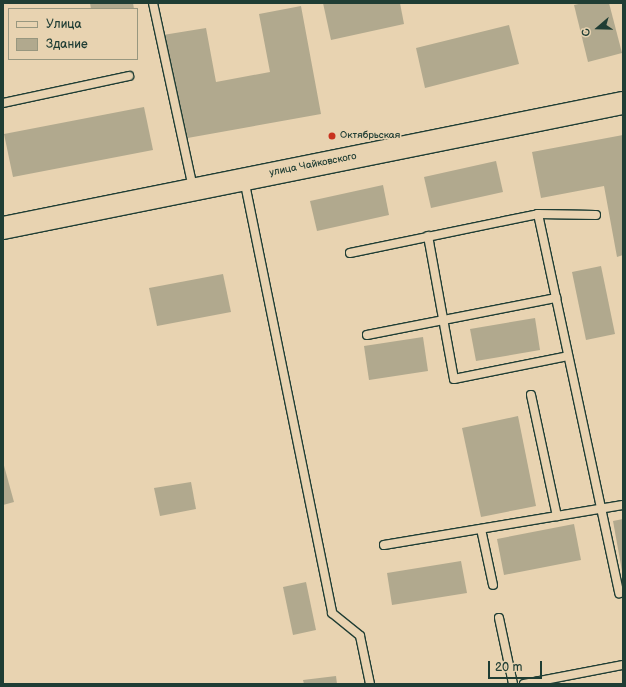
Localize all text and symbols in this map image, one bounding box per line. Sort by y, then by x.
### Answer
legend [8,8,138,60]
north arrow [578,8,618,48]
text: Улица [46,17,82,32]
text: С [579,26,594,38]
text: Здание [46,37,88,52]
place label: Октябрьская [340,130,400,142]
marker: Октябрьская [327,131,337,141]
street label: улица Чайковского [268,151,358,179]
scale bar [490,653,544,679]
text: 20 m [495,660,522,675]

